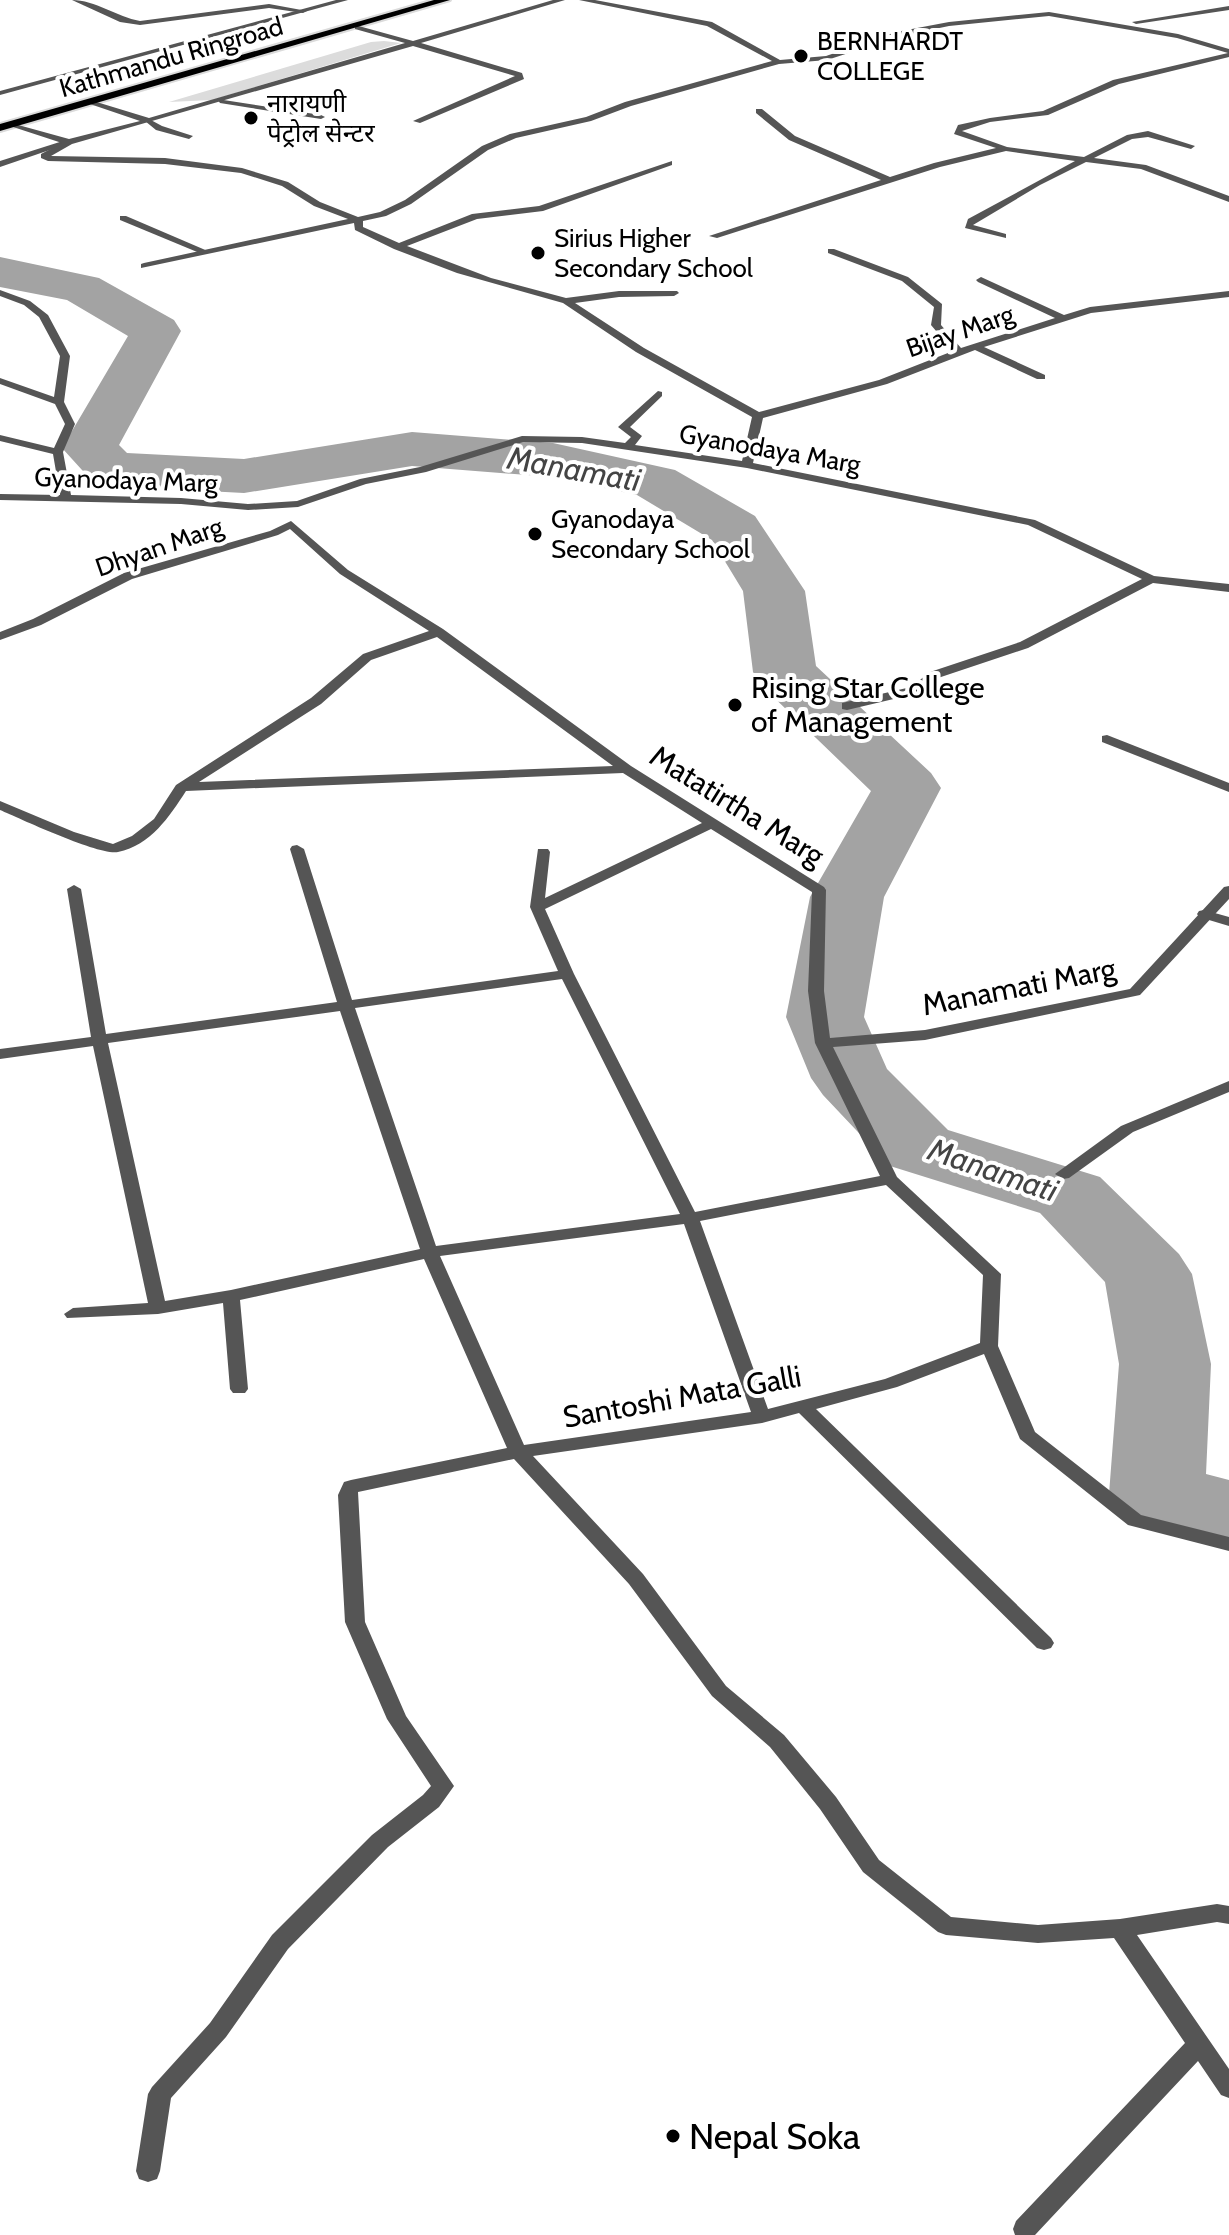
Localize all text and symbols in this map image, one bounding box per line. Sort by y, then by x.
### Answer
street label: Kathmandu Ringroad [56,10,286,104]
place label: BERNHARDT COLLEGE [817,25,963,87]
marker: BERNHARDT COLLEGE [792,47,810,65]
place label: नारायणी पेट्रोल सेन्टर [267,87,376,149]
marker: नारायणी पेट्रोल सेन्टर [242,109,260,127]
place label: Sirius Higher Secondary School [554,222,753,284]
marker: Sirius Higher Secondary School [529,244,547,262]
street label: Bijay Marg [902,297,1019,364]
street label: Gyanodaya Marg [677,417,864,481]
water label: Manamati [504,437,645,500]
street label: Gyanodaya Marg [34,461,219,499]
place label: Gyanodaya Secondary School [551,503,750,565]
street label: Dhyan Marg [91,510,228,584]
marker: Gyanodaya Secondary School [526,525,544,543]
place label: Rising Star College of Management [751,669,985,740]
marker: Rising Star College of Management [726,696,744,714]
street label: Matatirtha Marg [643,737,832,874]
street label: Manamati Marg [919,949,1120,1023]
water label: Manamati [922,1129,1064,1210]
street label: Santoshi Mata Galli [560,1357,804,1436]
place label: Nepal Soka [689,2114,860,2158]
marker: Nepal Soka [664,2127,682,2145]

